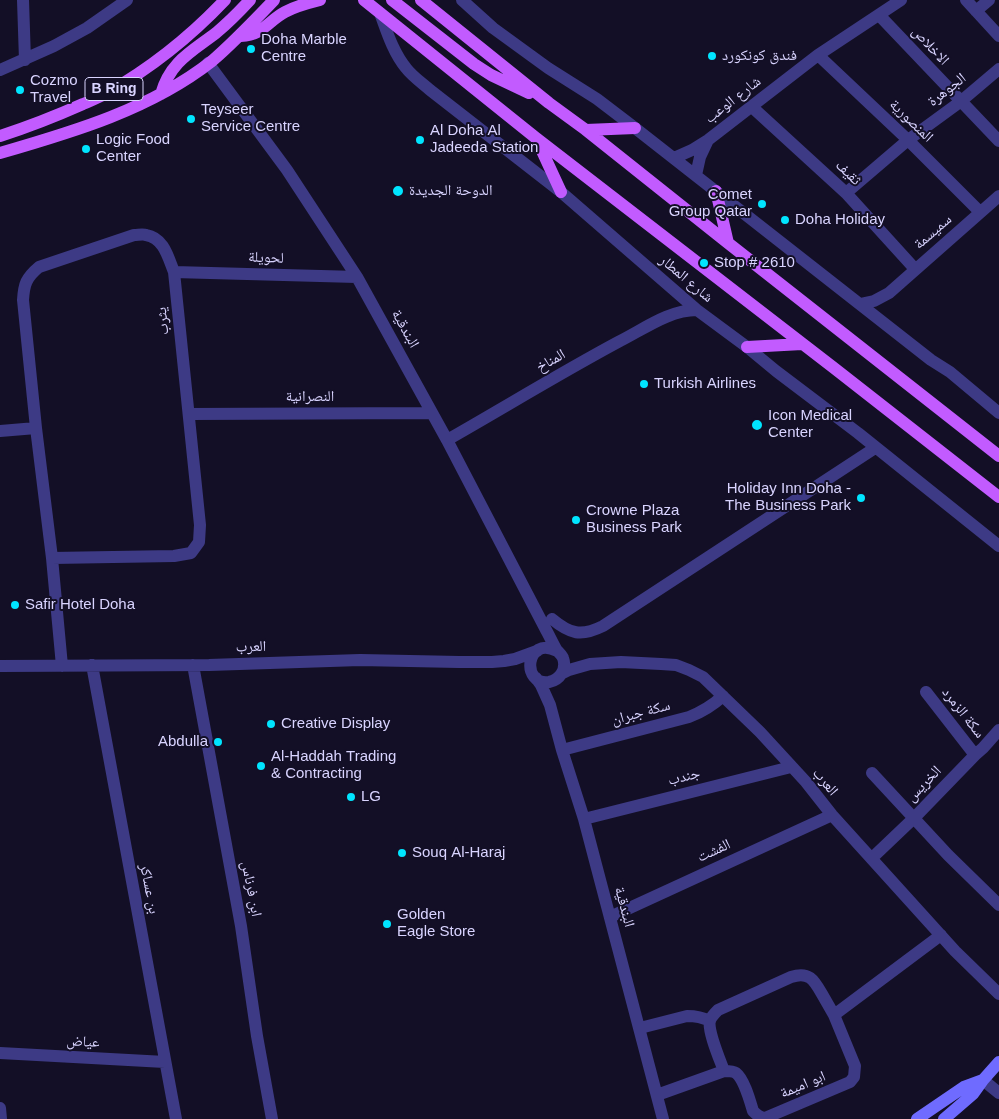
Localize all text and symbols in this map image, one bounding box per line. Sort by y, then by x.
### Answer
street label: الاخلاص [908,23,952,69]
place label: Doha Marble Centre [261,31,347,66]
marker: Doha Marble Centre [245,43,257,55]
place label: فندق كونكورد [722,47,797,65]
marker: فندق كونكورد [706,50,718,62]
street label: الجوهرة [924,69,970,111]
place label: Cozmo Travel [30,72,78,107]
street label: شارع الوعب [701,73,765,127]
road number: B Ring [85,78,143,100]
marker: Cozmo Travel [14,84,26,96]
street label: المنصورية [885,96,937,146]
place label: Teyseer Service Centre [201,101,300,136]
marker: Teyseer Service Centre [185,113,197,125]
place label: Al Doha Al Jadeeda Station [430,122,538,157]
place label: Logic Food Center [96,131,170,166]
marker: Al Doha Al Jadeeda Station [414,134,426,146]
marker: Logic Food Center [80,143,92,155]
street label: ثقيف [831,157,865,189]
place label: الدوحة الجديدة [409,182,493,200]
marker: الدوحة الجديدة [391,184,405,198]
place label: Comet Group Qatar [669,186,752,221]
marker: Comet Group Qatar [756,198,768,210]
place label: Doha Holiday [795,211,885,229]
street label: سميسمة [910,211,956,253]
marker: Doha Holiday [779,214,791,226]
street label: لحويلة [248,248,284,268]
street label: شارع المطار [655,251,717,307]
place label: Stop # 2610 [714,254,795,272]
marker: Stop # 2610 [698,257,710,269]
street label: يثرب [153,306,173,336]
street label: البندقية [387,307,423,351]
street label: المناخ [533,346,569,376]
place label: Turkish Airlines [654,375,756,393]
marker: Turkish Airlines [638,378,650,390]
street label: النصرانية [286,388,334,406]
place label: Icon Medical Center [768,407,852,442]
marker: Icon Medical Center [750,418,764,432]
place label: Holiday Inn Doha - The Business Park [725,480,851,515]
marker: Holiday Inn Doha - The Business Park [855,492,867,504]
place label: Crowne Plaza Business Park [586,502,682,537]
marker: Crowne Plaza Business Park [570,514,582,526]
place label: Safir Hotel Doha [25,596,135,614]
marker: Safir Hotel Doha [9,599,21,611]
street label: العرب [236,638,266,656]
street label: سكة الزمرد [938,684,988,742]
street label: سكة جبران [610,697,672,729]
place label: Creative Display [281,715,390,733]
marker: Creative Display [265,718,277,730]
place label: Abdulla [158,733,208,751]
marker: Abdulla [212,736,224,748]
place label: Al-Haddah Trading & Contracting [271,748,396,783]
marker: Al-Haddah Trading & Contracting [255,760,267,772]
street label: الخريس [903,762,945,806]
street label: جندب [666,764,702,790]
street label: العرب [808,764,842,800]
place label: LG [361,788,381,806]
marker: LG [345,791,357,803]
street label: الفشت [694,835,734,867]
place label: Souq Al-Haraj [412,844,505,862]
marker: Souq Al-Haraj [396,847,408,859]
street label: ابن فرناس [237,860,265,918]
street label: بن عساكر [135,862,163,916]
street label: البندقية [610,885,638,929]
place label: Golden Eagle Store [397,906,475,941]
marker: Golden Eagle Store [381,918,393,930]
street label: عياض [66,1032,100,1052]
street label: ابو اميمة [778,1067,828,1103]

